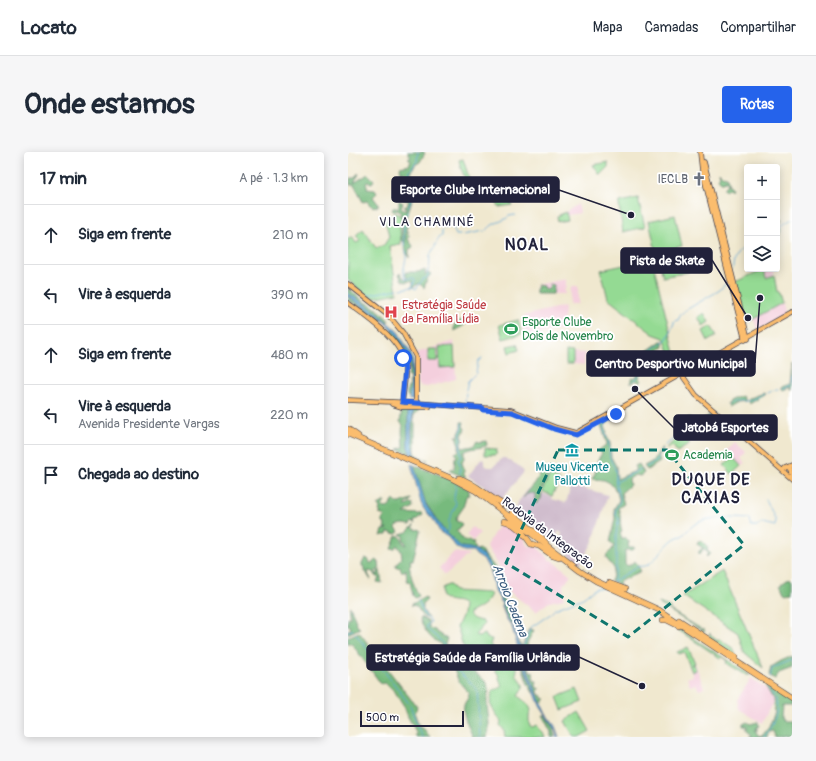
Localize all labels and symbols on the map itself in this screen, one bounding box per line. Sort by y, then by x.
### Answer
church icon: IECLB [691,171,707,187]
place label: IECLB [657,172,688,187]
callout: Esporte Clube Internacional [392,177,559,202]
text: Esporte Clube Internacional [400,182,550,198]
district label: VILA CHAMINÉ [379,214,475,230]
district label: NOAL [505,235,549,255]
callout: Pista de Skate [621,248,712,273]
text: Pista de Skate [629,253,705,269]
place label: Estratégia Saúde da Família Lídia [402,298,486,327]
hospital icon: Estratégia Saúde da Família Lídia [383,304,399,320]
place label: Esporte Clube Dois de Novembro [522,315,614,344]
sports icon: Esporte Clube Dois de Novembro [503,321,519,337]
route start [394,349,412,367]
callout: Centro Desportivo Municipal [587,351,755,376]
text: Centro Desportivo Municipal [595,356,747,372]
route end [607,405,625,423]
callout: Jatobá Esportes [674,415,777,440]
text: Jatobá Esportes [681,420,769,436]
museum icon: Museu Vicente Pallotti [564,442,580,458]
sports icon: Academia [664,447,680,463]
place label: Academia [683,448,733,463]
place label: Museu Vicente Pallotti [535,460,609,489]
district label: DUQUE DE CAXIAS [671,470,751,508]
street label: Rodovia da Integração [499,494,597,573]
water label: Arroio Cadena [489,562,532,640]
callout: Estratégia Saúde da Família Urlândia [367,645,579,670]
text: Estratégia Saúde da Família Urlândia [375,650,571,666]
scale bar [360,709,464,728]

